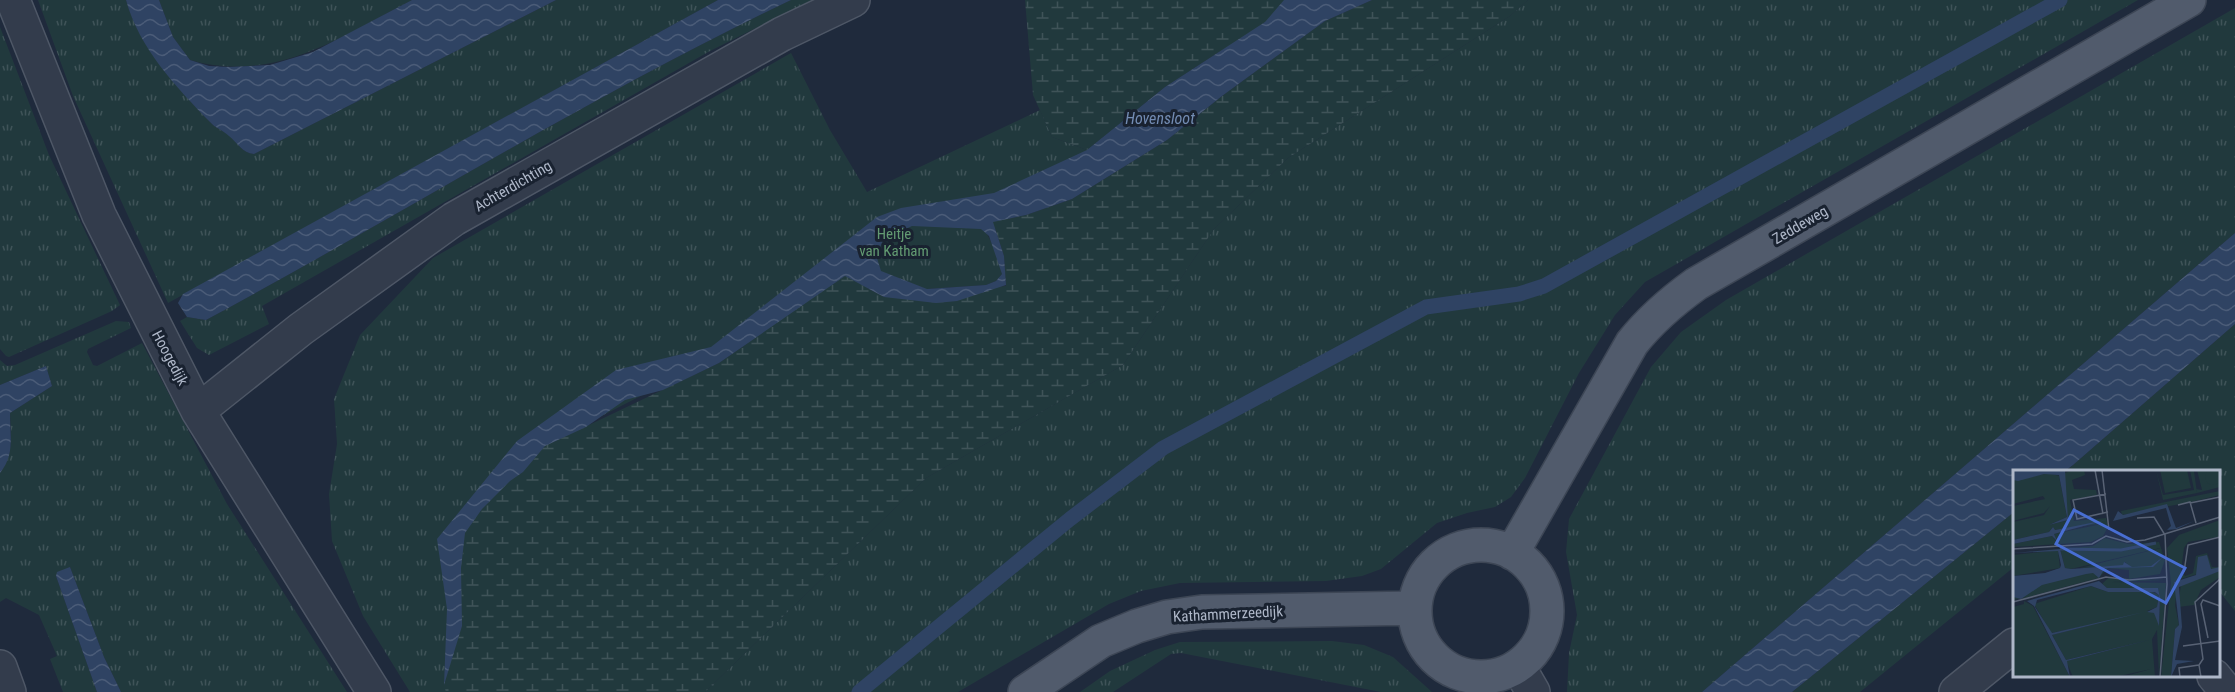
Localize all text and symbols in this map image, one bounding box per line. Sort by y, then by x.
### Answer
water label: Hovensloot [1125,109,1195,128]
street label: Achterdichting [471,157,555,215]
street label: Zeddeweg [1769,202,1831,248]
park label: Heitje van Katham [859,225,929,260]
street label: Hoogedijk [148,327,192,389]
inset map [2013,470,2220,677]
street label: Kathammerzeedijk [1173,602,1284,626]

